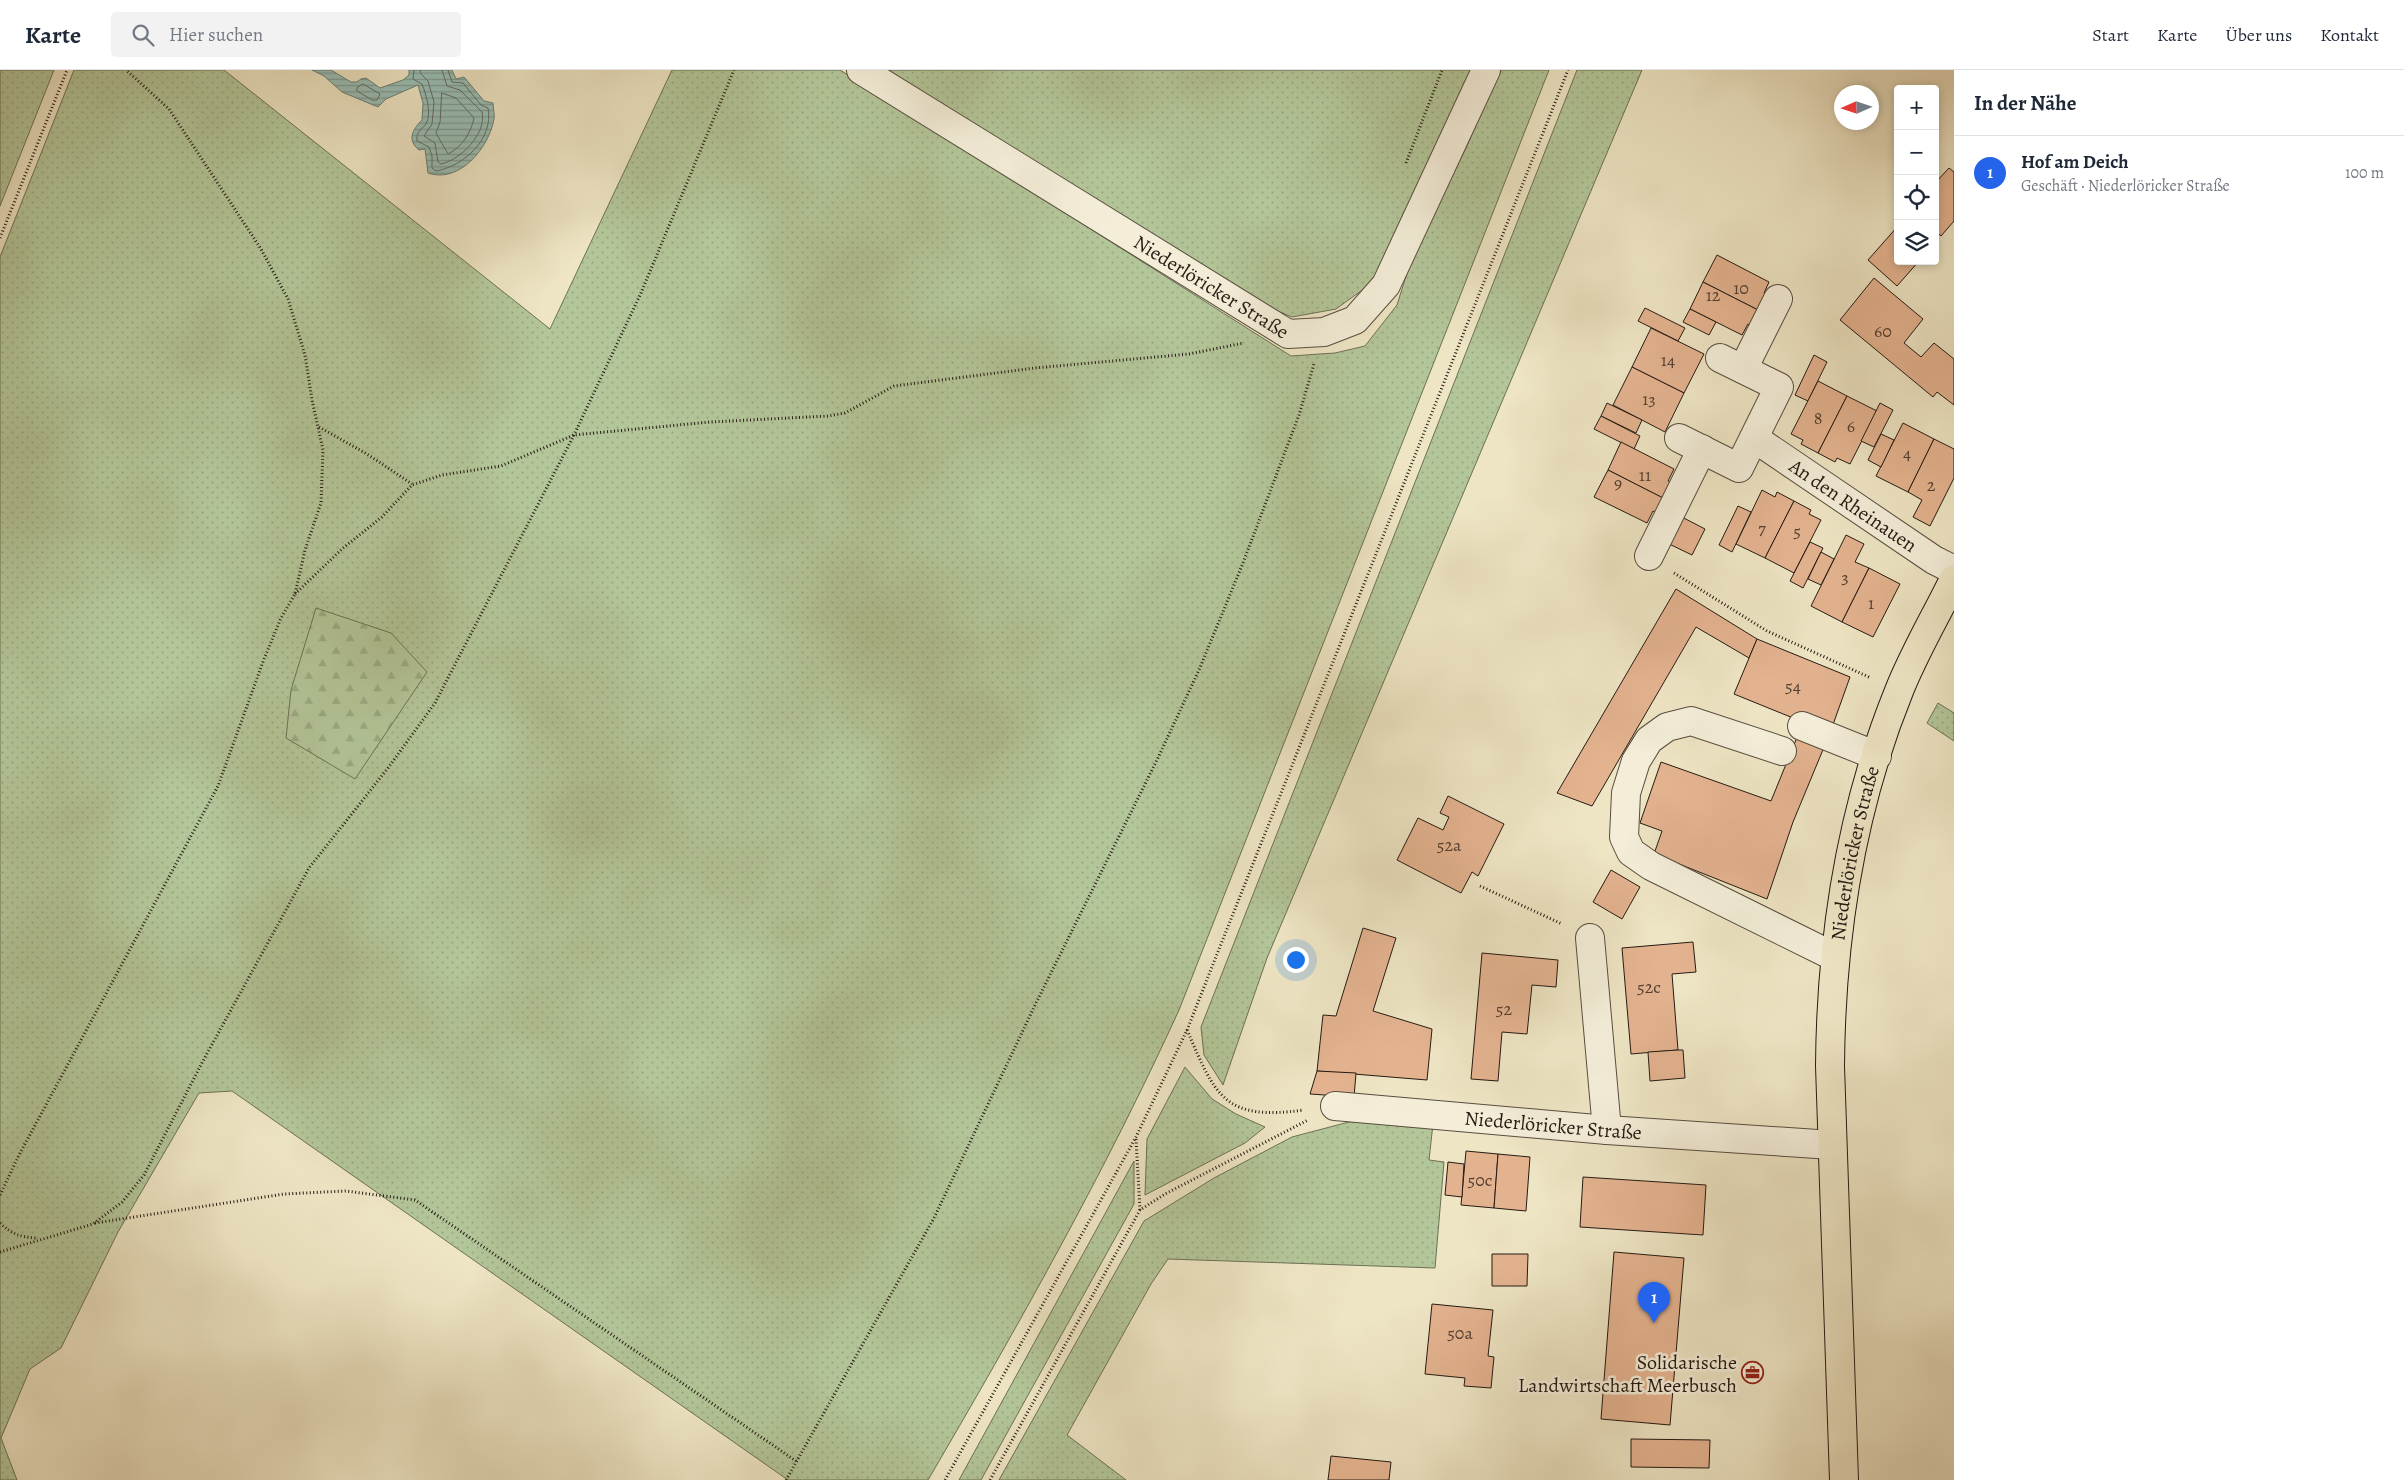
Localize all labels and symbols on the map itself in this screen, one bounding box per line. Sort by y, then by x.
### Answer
north arrow [1834,85,1879,130]
street label: Niederlöricker Straße [1129,228,1294,345]
house number: 10 [1733,276,1749,300]
house number: 12 [1706,283,1721,307]
house number: 60 [1874,319,1892,343]
house number: 14 [1661,348,1675,372]
house number: 13 [1642,387,1656,411]
house number: 8 [1814,406,1822,430]
house number: 6 [1847,414,1855,438]
house number: 4 [1903,441,1911,465]
street label: An den Rheinauen [1783,452,1923,558]
house number: 11 [1639,463,1651,487]
house number: 9 [1614,471,1622,495]
house number: 2 [1927,473,1936,497]
house number: 7 [1758,516,1766,540]
house number: 5 [1793,519,1801,543]
house number: 3 [1841,565,1849,589]
house number: 1 [1868,591,1874,615]
house number: 54 [1785,674,1801,698]
street label: Niederlöricker Straße [1824,762,1885,942]
house number: 52a [1437,833,1462,857]
your location [1283,947,1309,973]
house number: 52c [1637,975,1661,999]
house number: 52 [1496,997,1513,1021]
street label: Niederlöricker Straße [1463,1104,1643,1146]
house number: 50c [1468,1168,1492,1192]
pin: 1 [1638,1282,1670,1323]
house number: 50a [1447,1321,1473,1345]
place label: Solidarische Landwirtschaft Meerbusch [1518,1349,1737,1399]
office icon: Solidarische Landwirtschaft Meerbusch [1741,1361,1765,1385]

